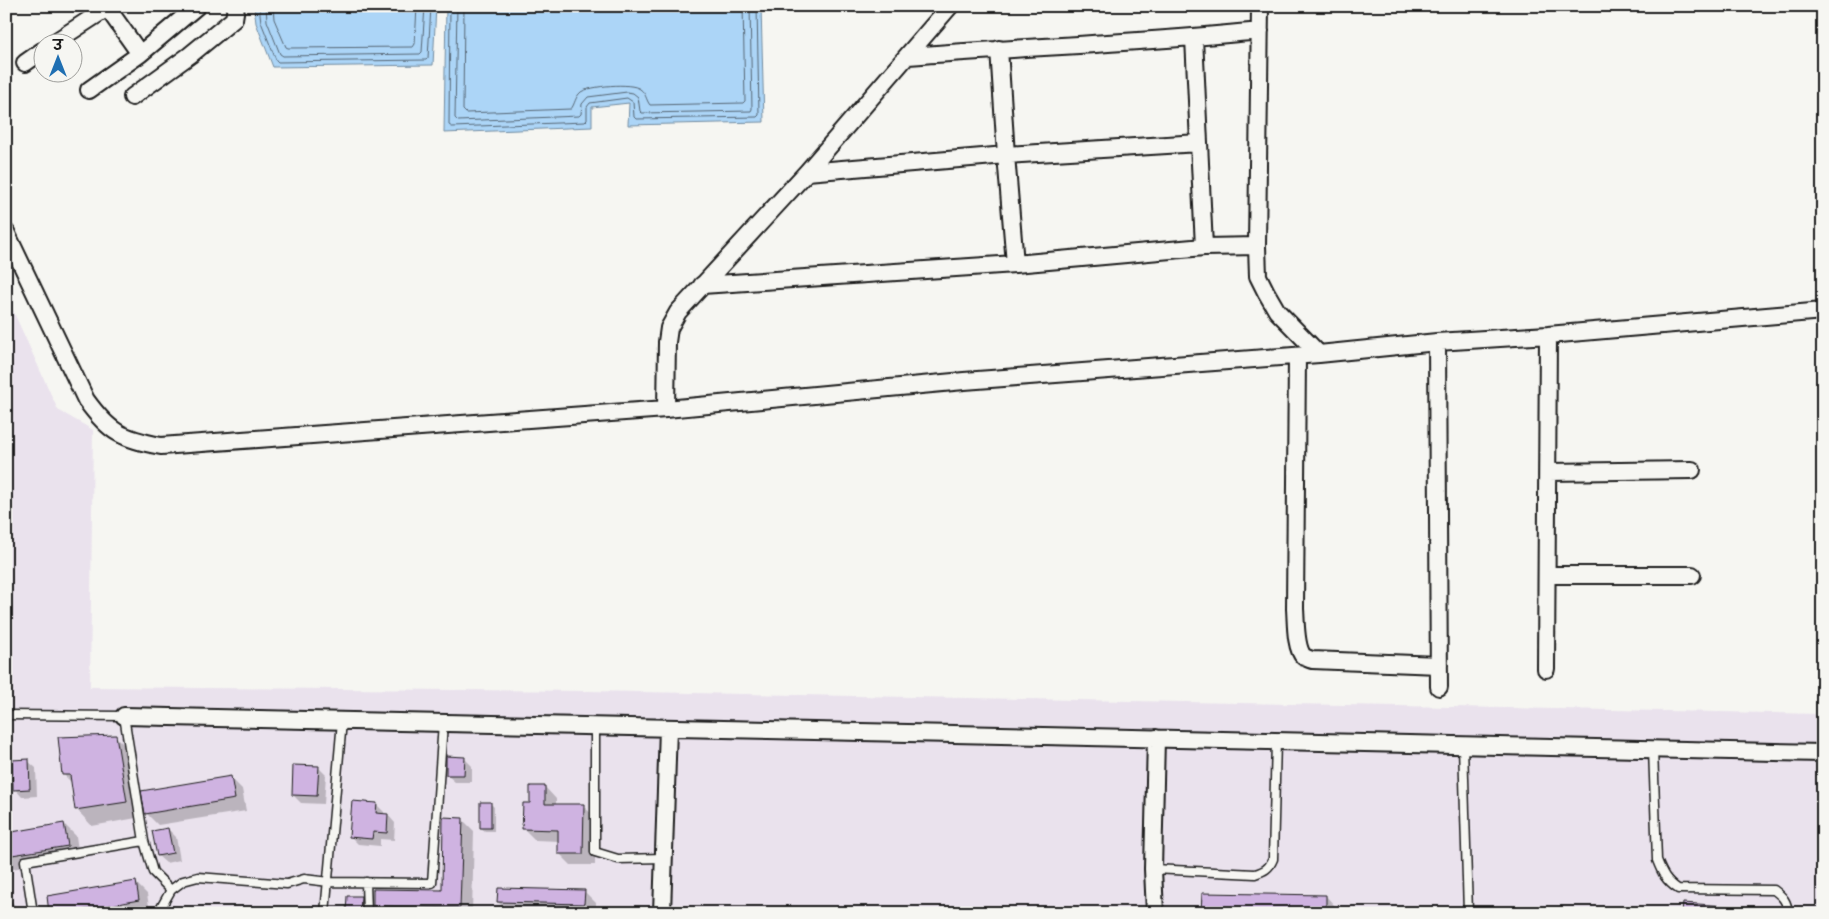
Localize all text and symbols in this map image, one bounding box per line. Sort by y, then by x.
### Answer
north arrow [32,32,82,82]
text: उ [51,37,64,54]

